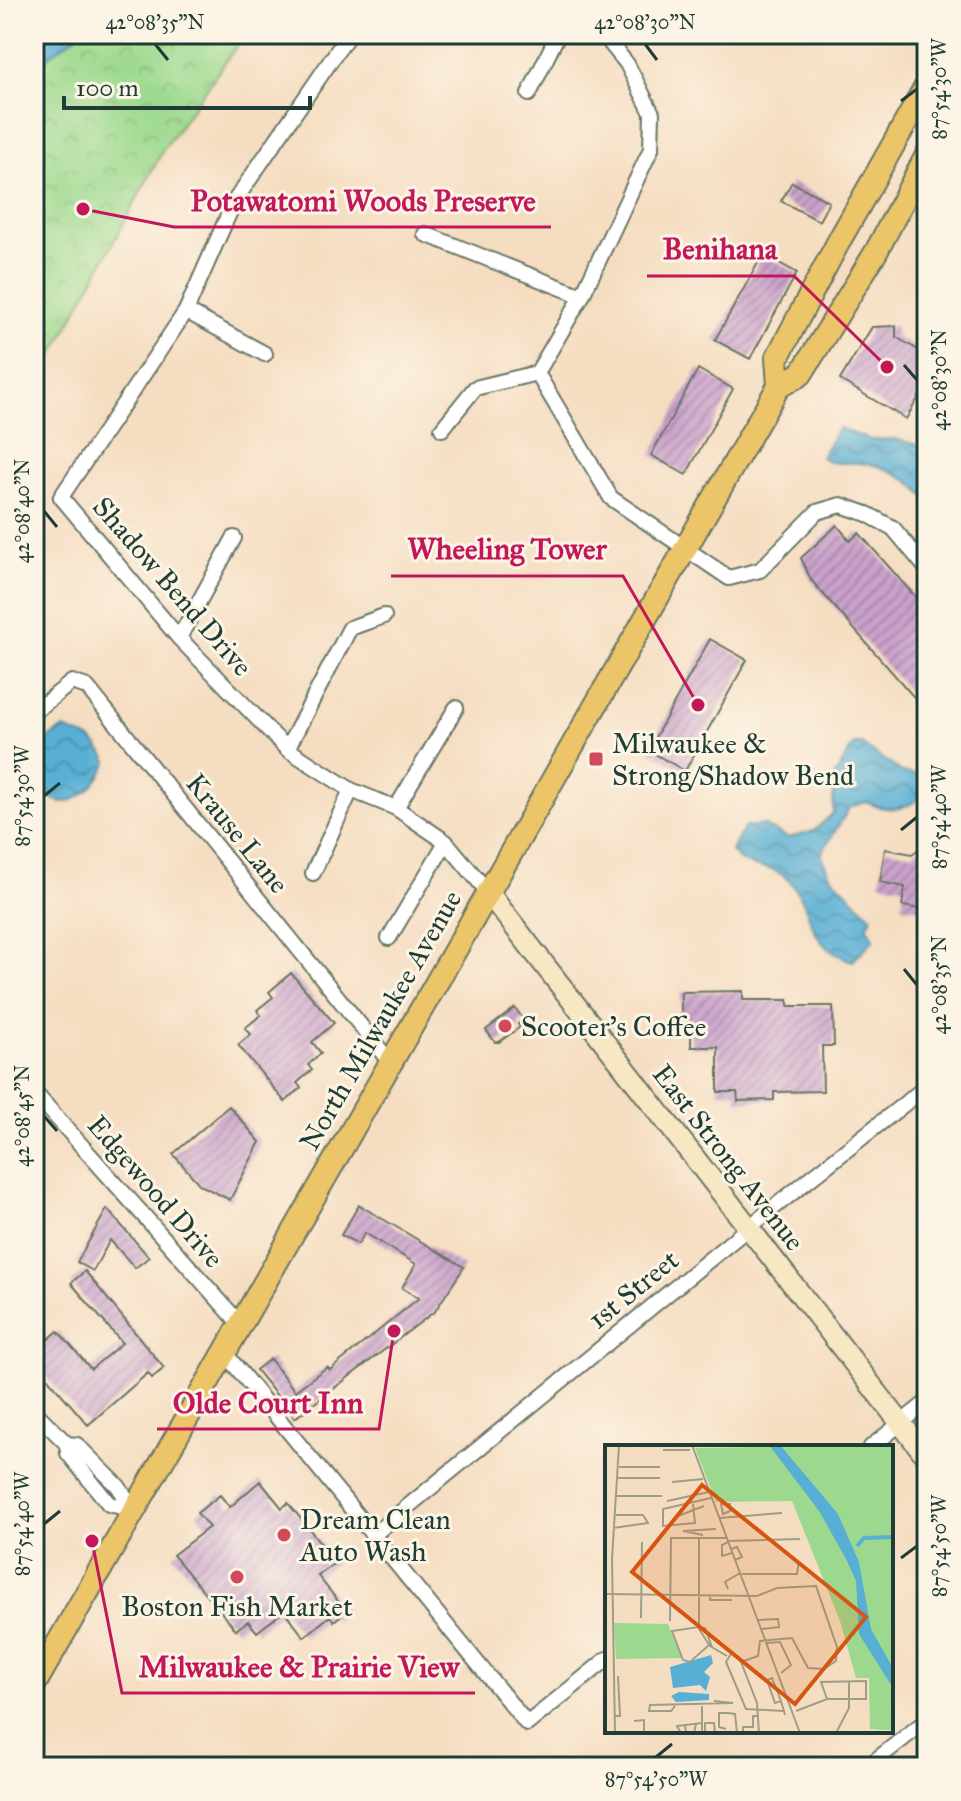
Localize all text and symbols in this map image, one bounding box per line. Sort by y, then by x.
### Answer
text: 42°08'35"N [105,10,205,34]
text: 42°08'30"N [594,10,696,34]
text: 87°54'30"W [927,37,951,140]
scale bar [64,60,310,110]
text: 100 m [76,73,139,103]
callout: Potawatomi Woods Preserve [174,173,551,227]
text: Potawatomi Woods Preserve [190,183,536,219]
callout: Benihana [647,222,794,276]
text: Benihana [662,231,779,267]
text: 42°08'30"N [927,329,951,431]
text: 42°08'40"N [10,459,34,563]
street label: Shadow Bend Drive [85,489,260,683]
callout: Wheeling Tower [391,522,623,576]
text: Wheeling Tower [407,531,608,567]
place label: Milwaukee & Strong/Shadow Bend [612,726,854,793]
text: 87°54'30"W [10,744,34,847]
marker: Milwaukee & Strong/Shadow Bend [587,750,605,768]
text: 87°54'40"W [927,764,951,869]
street label: Krause Lane [179,766,297,900]
street label: North Milwaukee Avenue [292,884,469,1157]
text: 42°08'35"N [927,935,951,1035]
place label: Scooter's Coffee [521,1009,706,1044]
marker: Scooter's Coffee [496,1017,514,1035]
street label: East Strong Avenue [645,1057,812,1258]
text: 42°08'45"N [10,1065,34,1167]
street label: Edgewood Drive [80,1108,231,1275]
street label: 1st Street [581,1242,686,1337]
callout: Olde Court Inn [157,1375,379,1429]
text: Olde Court Inn [173,1385,364,1421]
inset map [605,1445,893,1733]
text: 87°54'40"W [10,1471,34,1576]
text: 87°54'50"W [927,1494,951,1597]
place label: Dream Clean Auto Wash [299,1502,451,1569]
marker: Dream Clean Auto Wash [275,1526,293,1544]
marker: Boston Fish Market [228,1568,246,1586]
place label: Boston Fish Market [121,1589,353,1624]
callout: Milwaukee & Prairie View [122,1639,475,1693]
text: Milwaukee & Prairie View [139,1649,461,1685]
text: 87°54'50"W [605,1767,708,1791]

